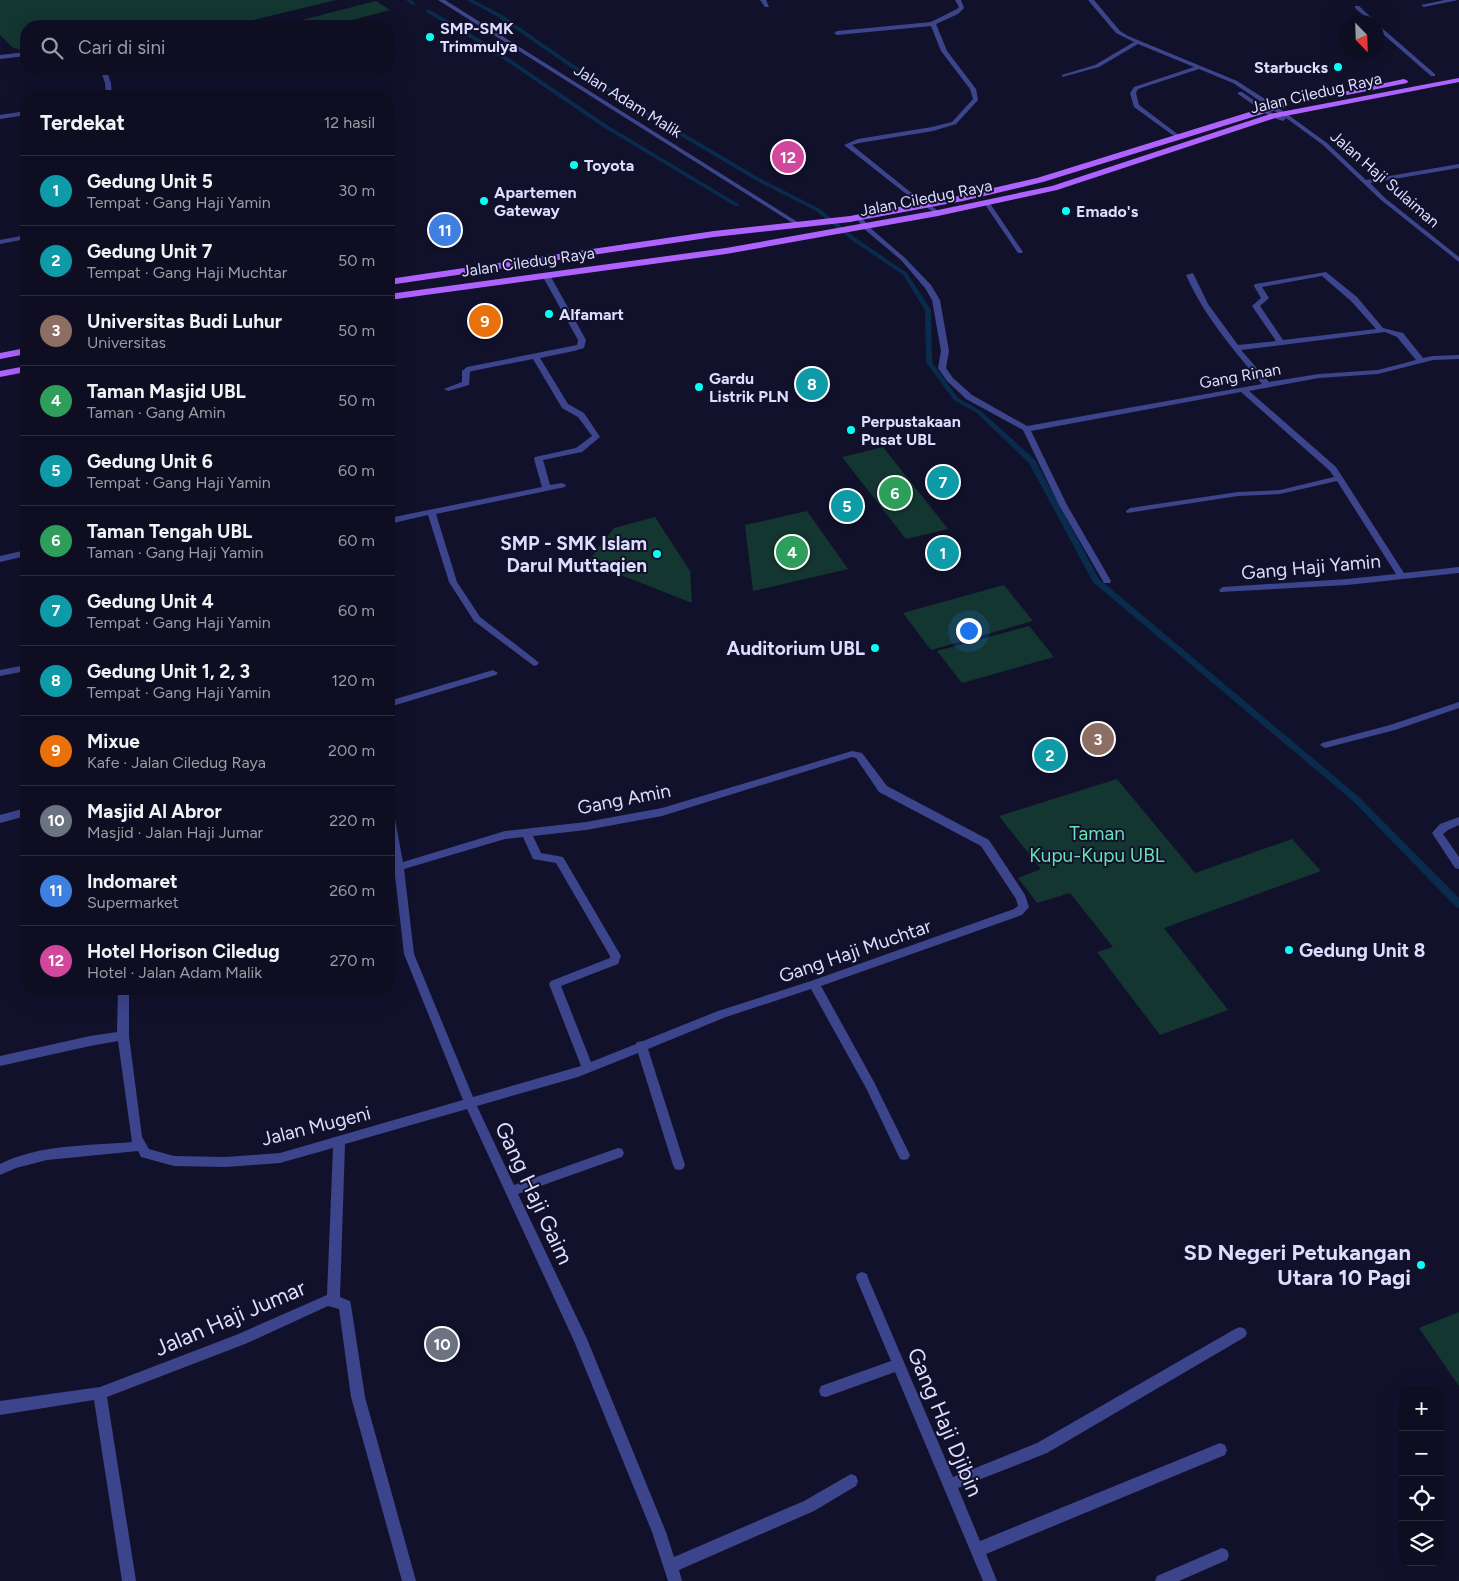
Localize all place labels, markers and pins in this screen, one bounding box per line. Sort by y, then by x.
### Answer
place label: SMP-SMK Trimmulya [440,19,517,56]
marker: SMP-SMK Trimmulya [424,31,436,43]
place label: Starbucks [1254,58,1329,77]
marker: Starbucks [1332,61,1344,73]
pin: 12 [772,138,804,176]
place label: Toyota [584,156,634,175]
marker: Toyota [568,159,580,171]
place label: Apartemen Gateway [494,183,577,220]
marker: Apartemen Gateway [478,195,490,207]
place label: Emado's [1076,202,1139,221]
marker: Emado's [1060,205,1072,217]
pin: 11 [429,211,461,249]
pin: 9 [469,302,501,340]
place label: Alfamart [559,305,624,324]
marker: Alfamart [543,308,555,320]
pin: 8 [796,365,828,403]
place label: Gardu Listrik PLN [709,369,789,406]
marker: Gardu Listrik PLN [693,381,705,393]
place label: Perpustakaan Pusat UBL [861,412,961,449]
marker: Perpustakaan Pusat UBL [845,424,857,436]
pin: 7 [927,463,959,501]
pin: 6 [879,474,911,512]
pin: 5 [831,487,863,525]
place label: SMP - SMK Islam Darul Muttaqien [500,532,647,577]
pin: 4 [776,533,808,571]
pin: 1 [927,534,959,572]
marker: SMP - SMK Islam Darul Muttaqien [651,548,663,560]
place label: Auditorium UBL [727,637,865,660]
marker: Auditorium UBL [869,642,881,654]
pin: 3 [1082,720,1114,758]
pin: 2 [1034,736,1066,774]
place label: Gedung Unit 8 [1299,939,1425,962]
marker: Gedung Unit 8 [1283,944,1295,956]
place label: SD Negeri Petukangan Utara 10 Pagi [1184,1239,1411,1291]
marker: SD Negeri Petukangan Utara 10 Pagi [1415,1259,1427,1271]
pin: 10 [426,1325,458,1363]

